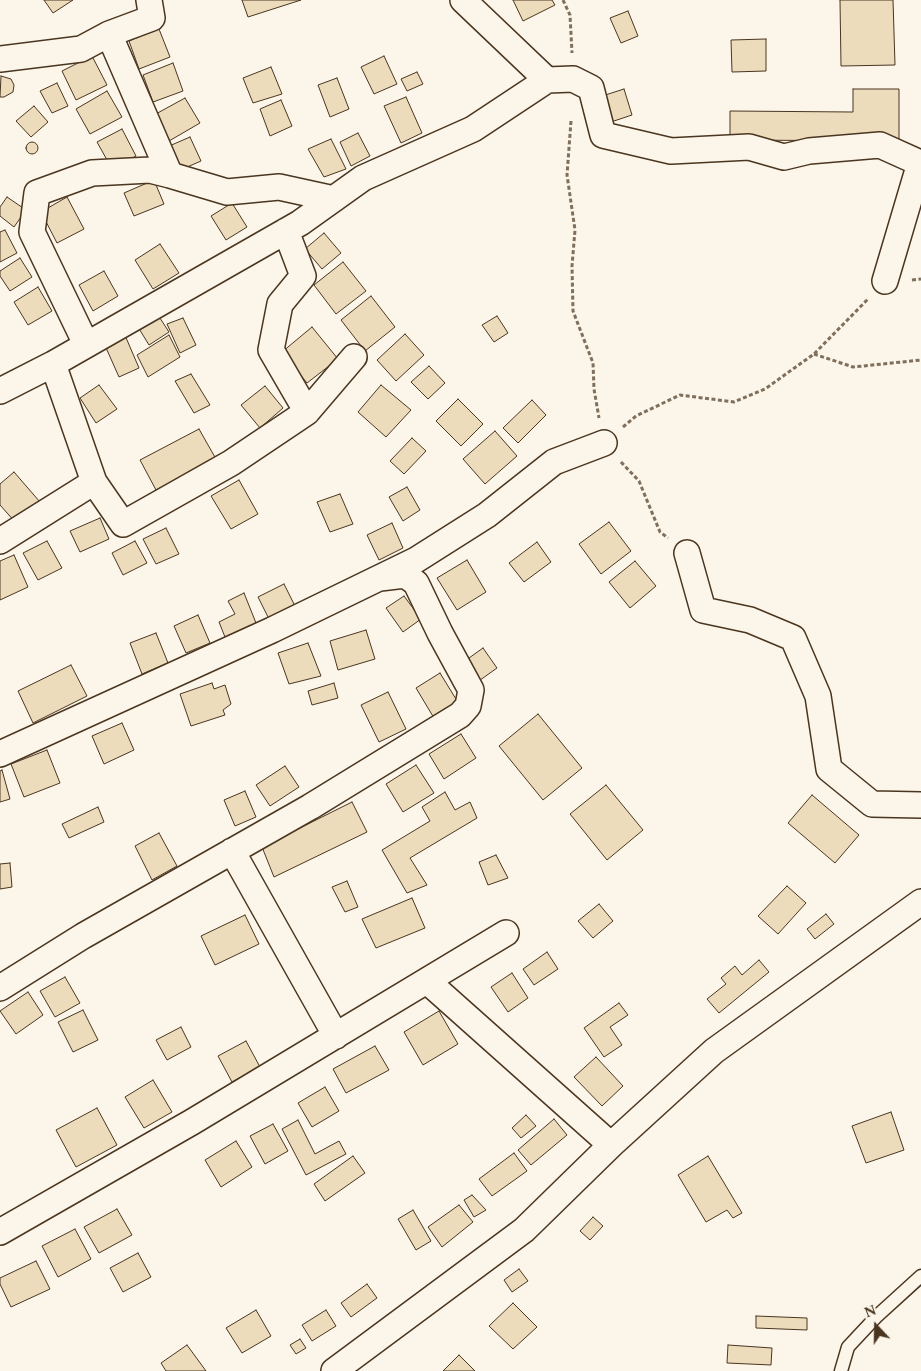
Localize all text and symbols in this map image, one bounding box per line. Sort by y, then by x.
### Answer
text: N [861,1300,880,1323]
north arrow [851,1301,901,1351]

